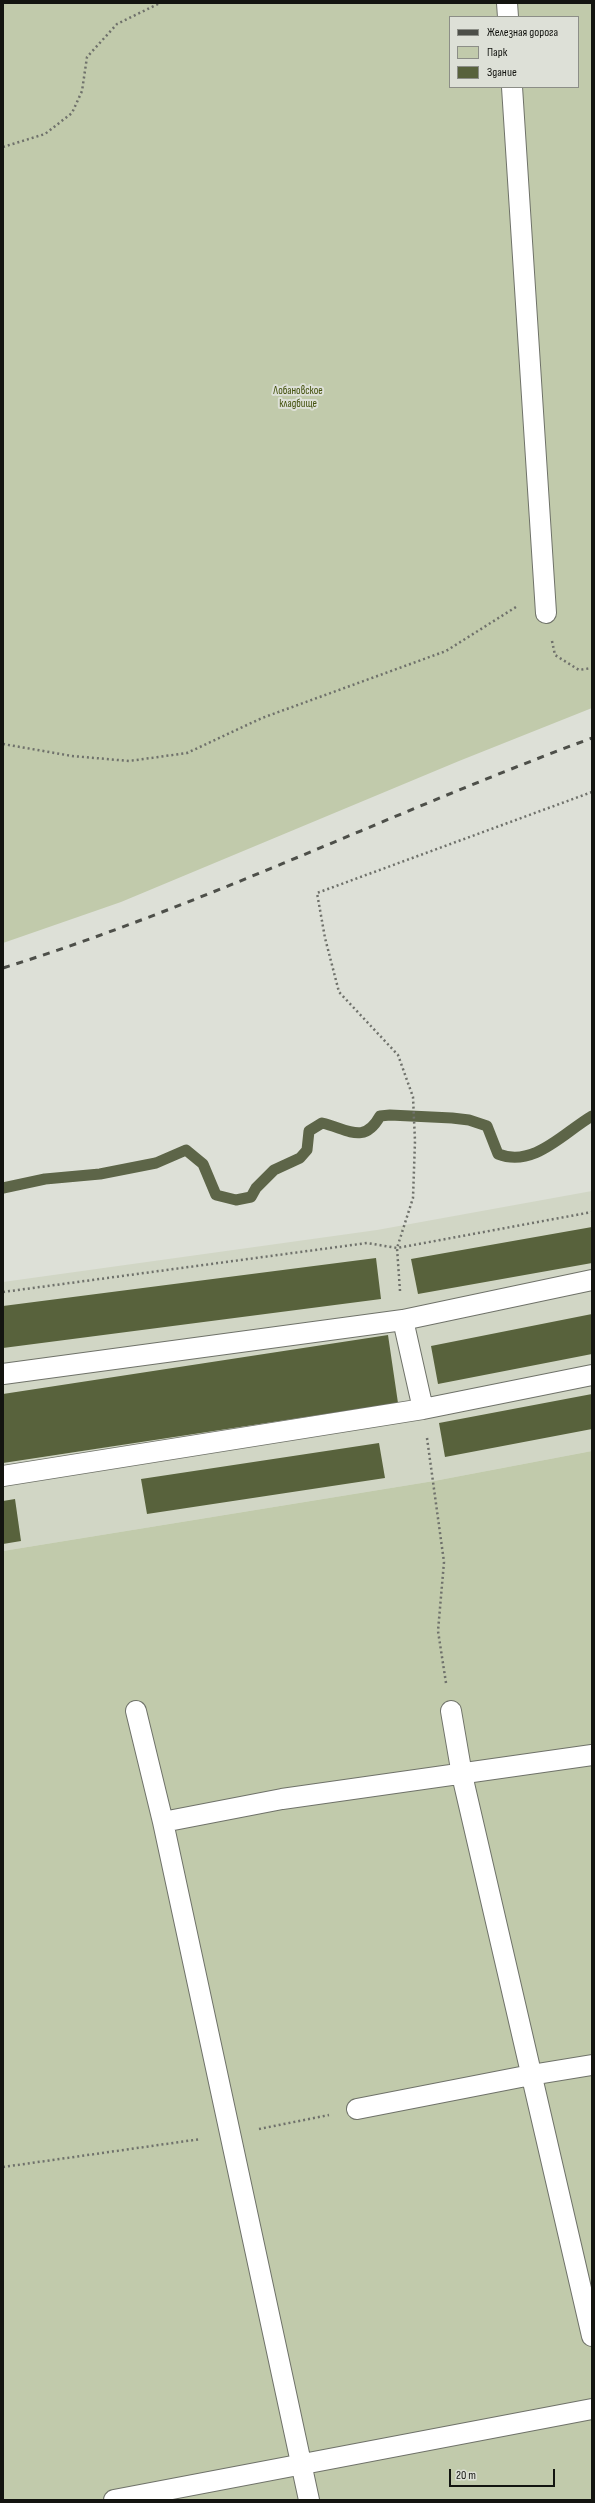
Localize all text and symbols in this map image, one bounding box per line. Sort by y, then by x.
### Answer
legend [449,16,579,88]
text: Железная дорога [487,25,558,40]
text: Парк [487,45,507,60]
text: Здание [487,65,517,80]
park label: Лобановское кладбище [273,384,323,410]
scale bar [451,2461,557,2487]
text: 20 m [456,2468,476,2483]

